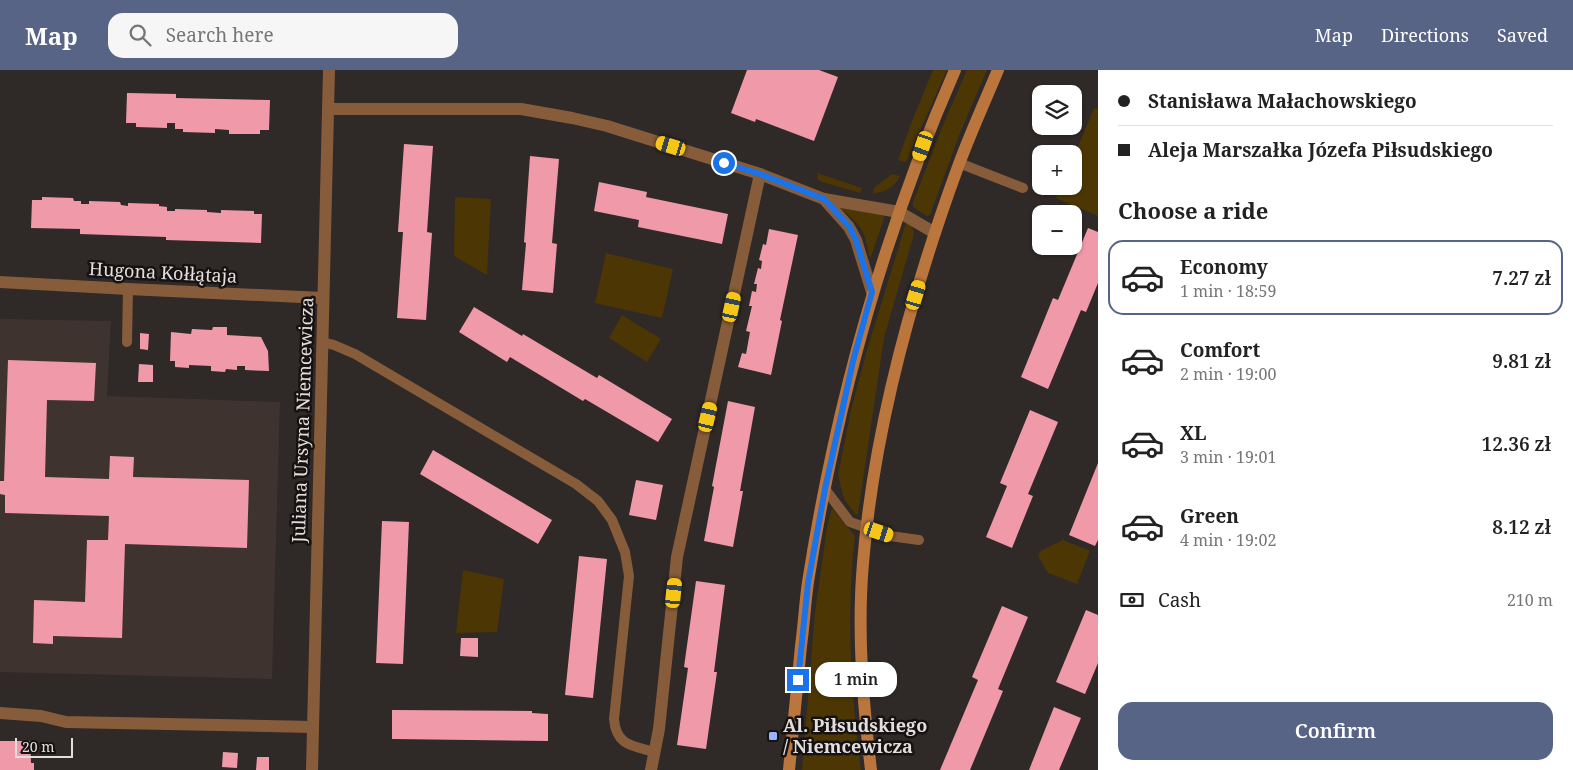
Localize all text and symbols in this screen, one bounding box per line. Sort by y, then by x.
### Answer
search box [108,13,458,58]
text: Map [25,19,78,52]
icon: search [126,21,154,49]
text: Search here [166,22,274,48]
text: Map [1315,23,1353,47]
text: Directions [1381,23,1469,47]
text: Saved [1497,23,1548,47]
map controls [1032,85,1082,255]
button: layers [1032,85,1082,135]
text: Stanisława Małachowskiego [1148,88,1417,114]
car [911,129,934,163]
car [654,134,687,158]
text: Aleja Marszałka Józefa Piłsudskiego [1148,137,1493,163]
button: + [1032,145,1082,195]
route start [713,152,735,174]
text: Choose a ride [1118,195,1268,225]
button: − [1032,205,1082,255]
text: Economy [1180,254,1268,280]
icon: car [1120,255,1165,300]
street label: Hugona Kołłątaja [88,256,238,288]
text: 7.27 zł [1492,265,1551,291]
car [904,278,927,312]
text: 1 min · 18:59 [1180,280,1276,302]
car [721,291,742,323]
street label: Juliana Ursyna Niemcewicza [286,297,318,544]
text: Comfort [1180,337,1260,363]
icon: car [1120,338,1165,383]
text: 9.81 zł [1492,348,1551,374]
text: 2 min · 19:00 [1180,363,1276,385]
car [697,401,718,433]
text: XL [1180,420,1206,446]
icon: car [1120,421,1165,466]
text: 12.36 zł [1482,431,1551,457]
text: 3 min · 19:01 [1180,446,1276,468]
text: Green [1180,503,1239,529]
icon: car [1120,504,1165,549]
text: 8.12 zł [1492,514,1551,540]
car [862,520,895,544]
text: 4 min · 19:02 [1180,529,1276,551]
car [664,577,683,609]
icon: cash [1118,586,1146,614]
text: Cash [1158,587,1201,613]
text: 210 m [1507,589,1553,611]
callout: 1 min [816,662,898,698]
text: 1 min [834,668,878,690]
route end [787,669,809,691]
button: Confirm [1118,702,1553,760]
place label: Al. Piłsudskiego / Niemcewicza [783,713,927,758]
marker: Al. Piłsudskiego / Niemcewicza [767,730,779,742]
scale bar [15,735,72,758]
text: 20 m [22,737,55,756]

